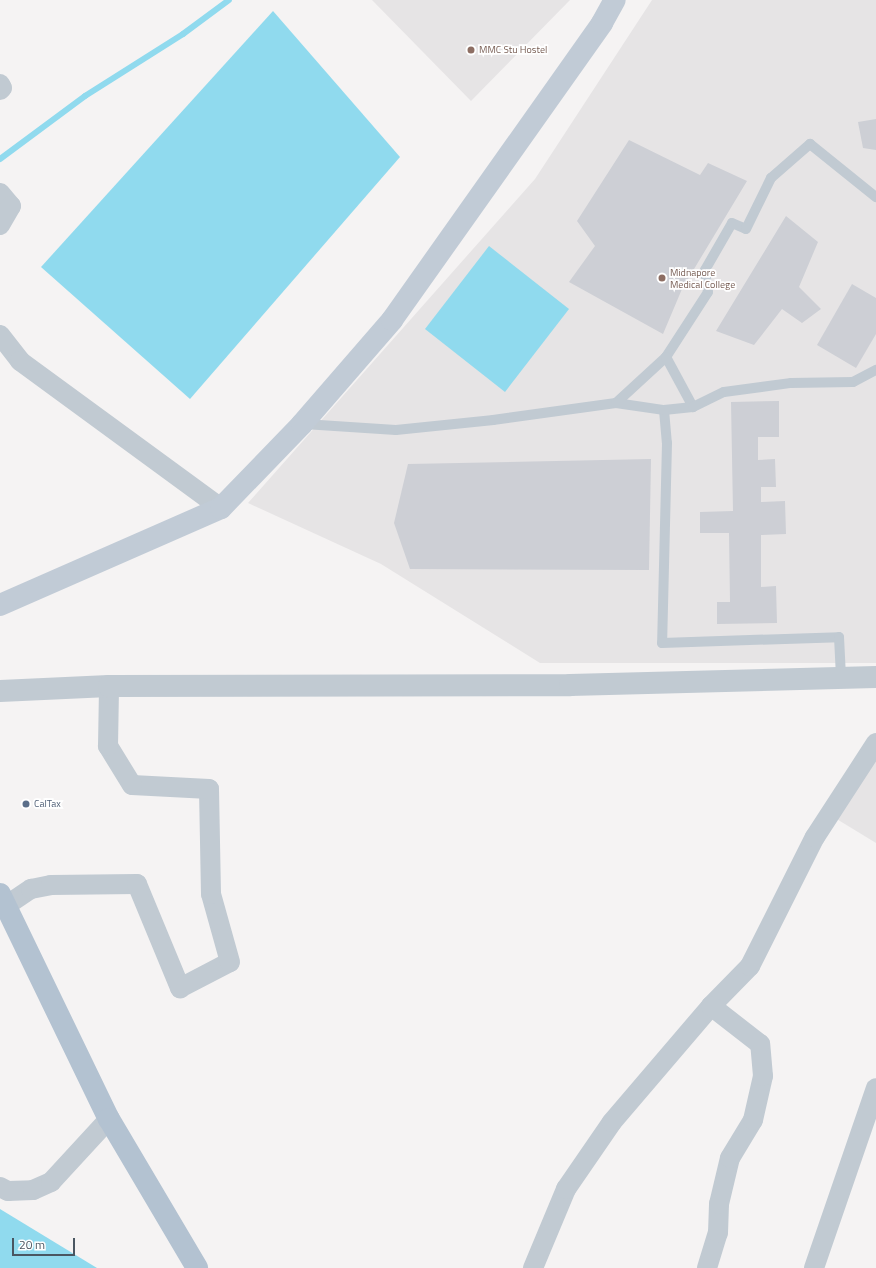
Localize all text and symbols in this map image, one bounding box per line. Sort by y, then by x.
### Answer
place label: MMC Stu Hostel [479,44,547,56]
marker: MMC Stu Hostel [466,45,476,55]
place label: Midnapore Medical College [670,266,735,290]
marker: Midnapore Medical College [657,273,667,283]
place label: CalTax [34,798,61,810]
marker: CalTax [21,799,31,809]
scale bar [14,1230,77,1256]
text: 20 m [19,1235,45,1254]

